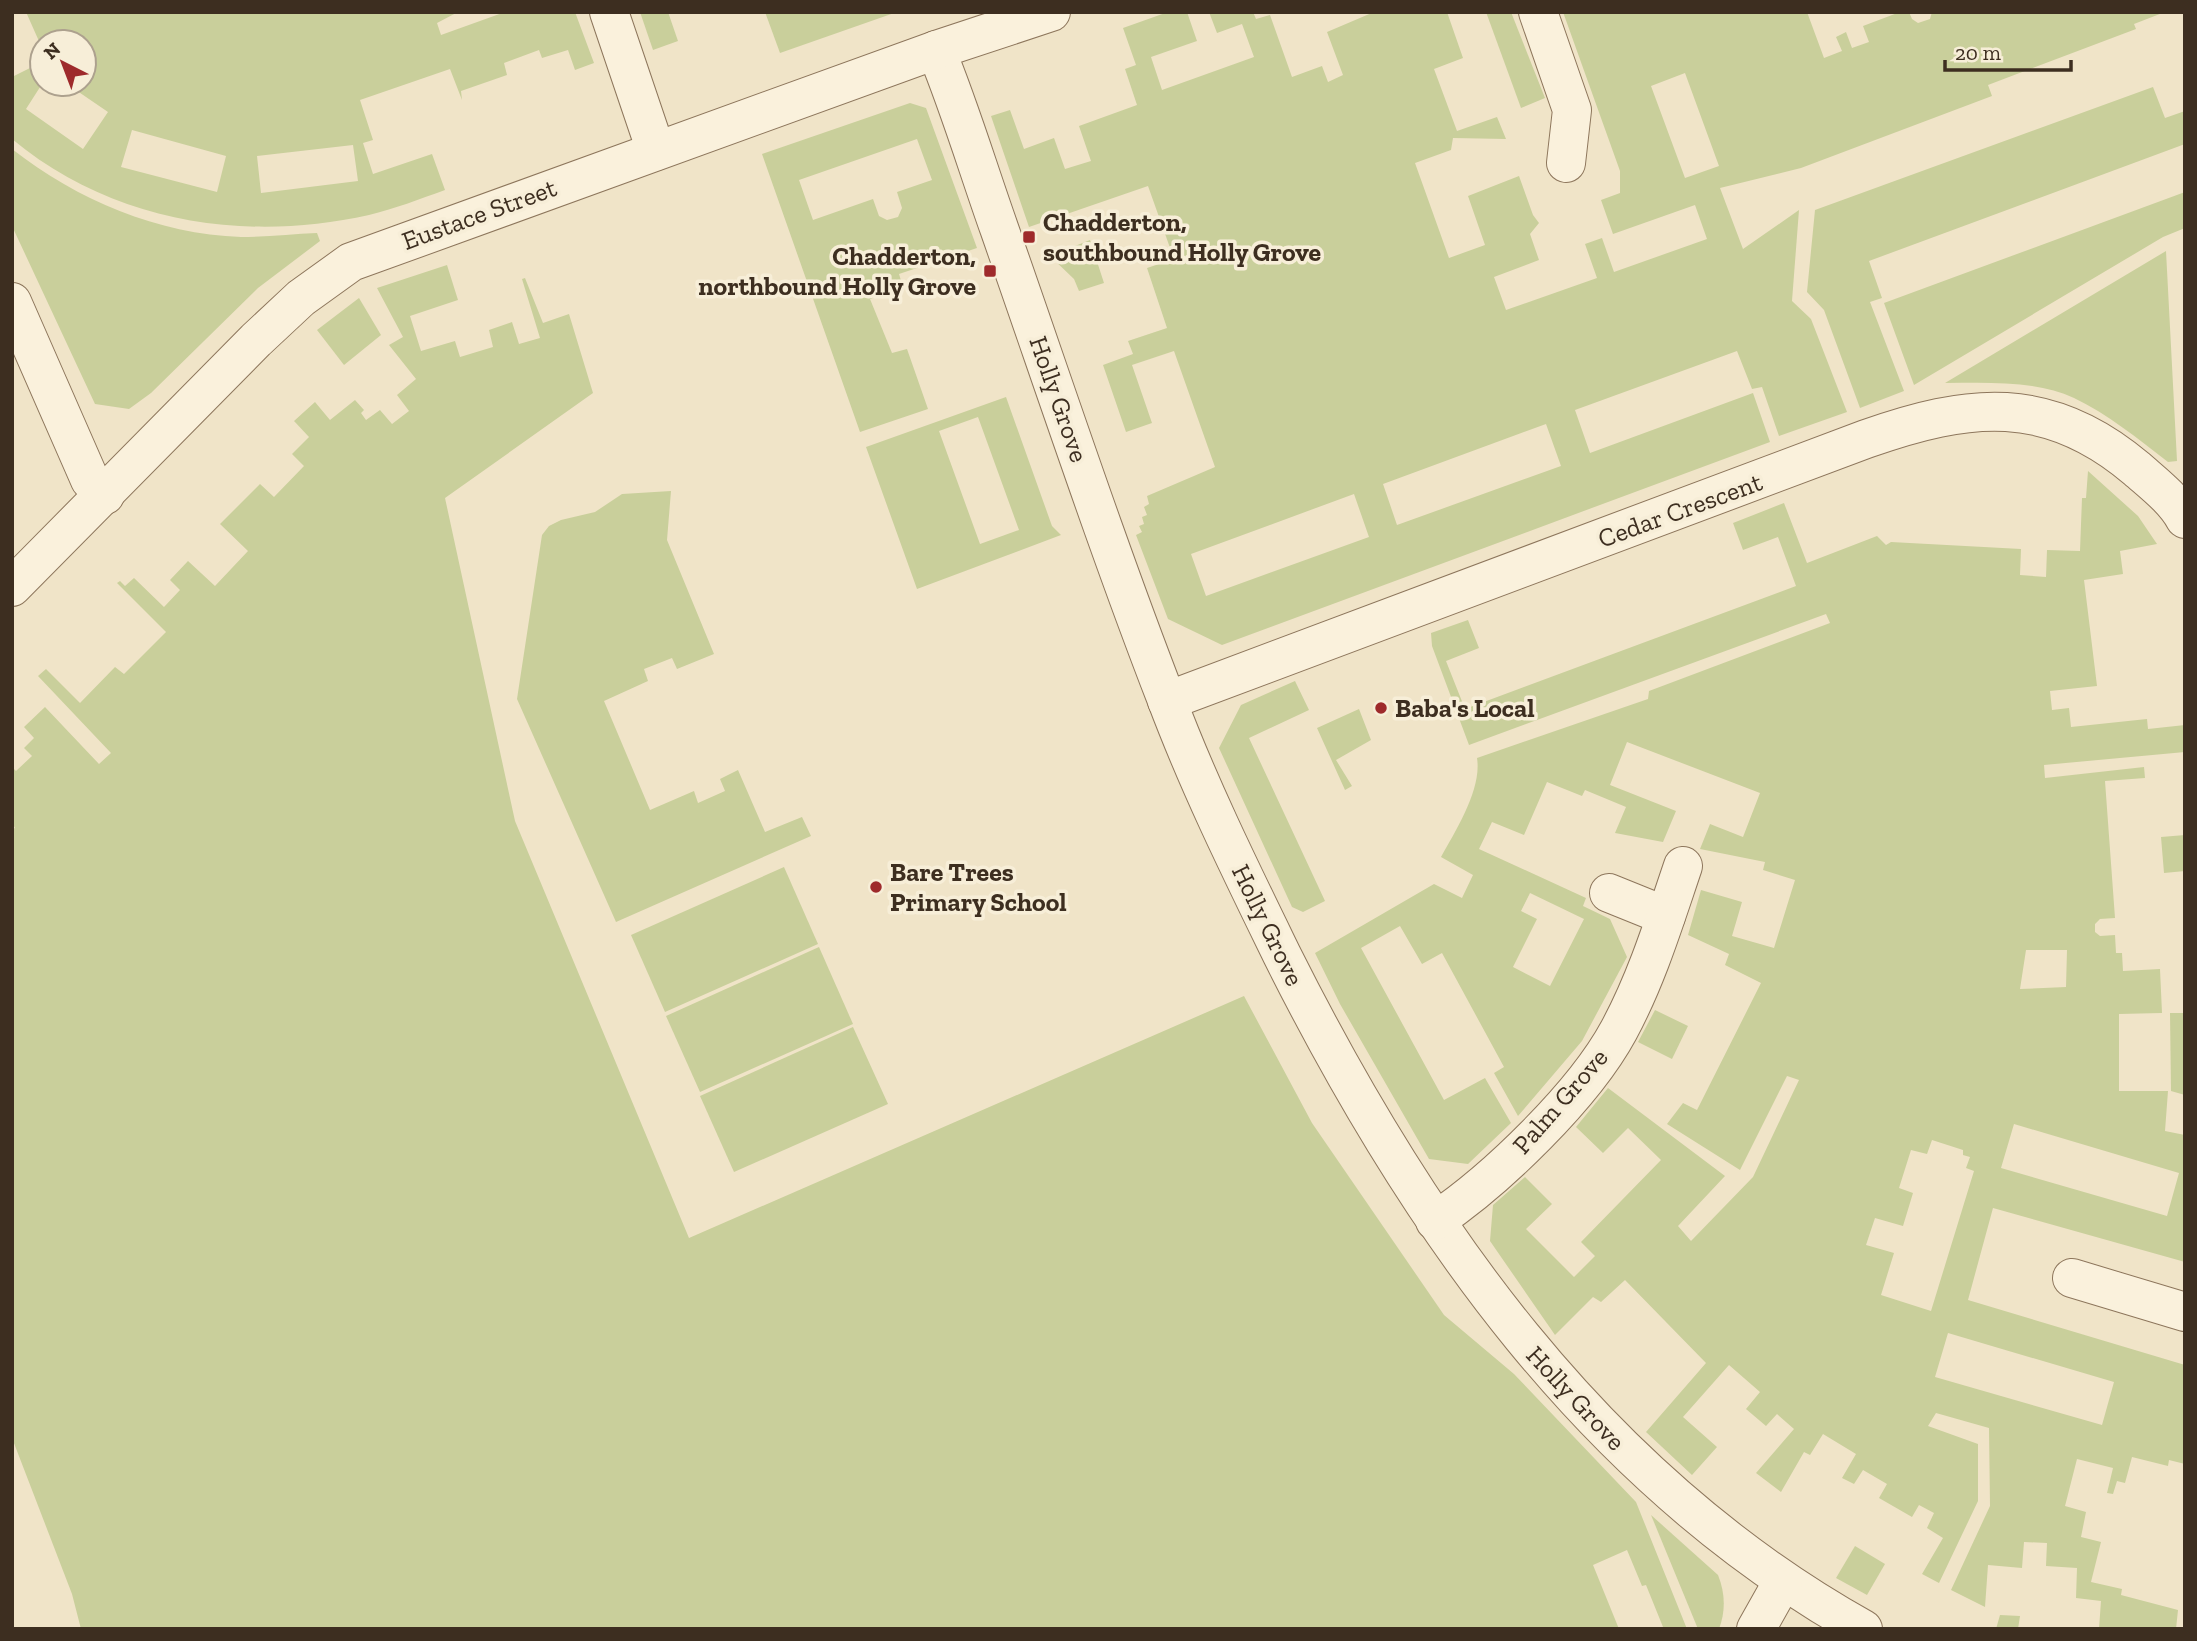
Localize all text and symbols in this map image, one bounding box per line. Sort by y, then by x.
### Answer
north arrow [28,28,98,98]
scale bar [1945,28,2071,72]
text: N [39,37,65,64]
text: 20 m [1955,40,2001,65]
street label: Eustace Street [397,171,561,257]
place label: Chadderton, southbound Holly Grove [1043,206,1322,268]
marker: Chadderton, southbound Holly Grove [1021,229,1037,245]
place label: Chadderton, northbound Holly Grove [698,240,976,302]
marker: Chadderton, northbound Holly Grove [982,263,998,279]
street label: Holly Grove [1023,332,1095,466]
street label: Cedar Crescent [1594,465,1767,555]
place label: Baba's Local [1395,692,1535,724]
marker: Baba's Local [1373,700,1389,716]
place label: Bare Trees Primary School [890,856,1067,918]
street label: Holly Grove [1225,859,1311,991]
marker: Bare Trees Primary School [868,879,884,895]
street label: Palm Grove [1505,1042,1615,1160]
street label: Holly Grove [1520,1339,1632,1457]

